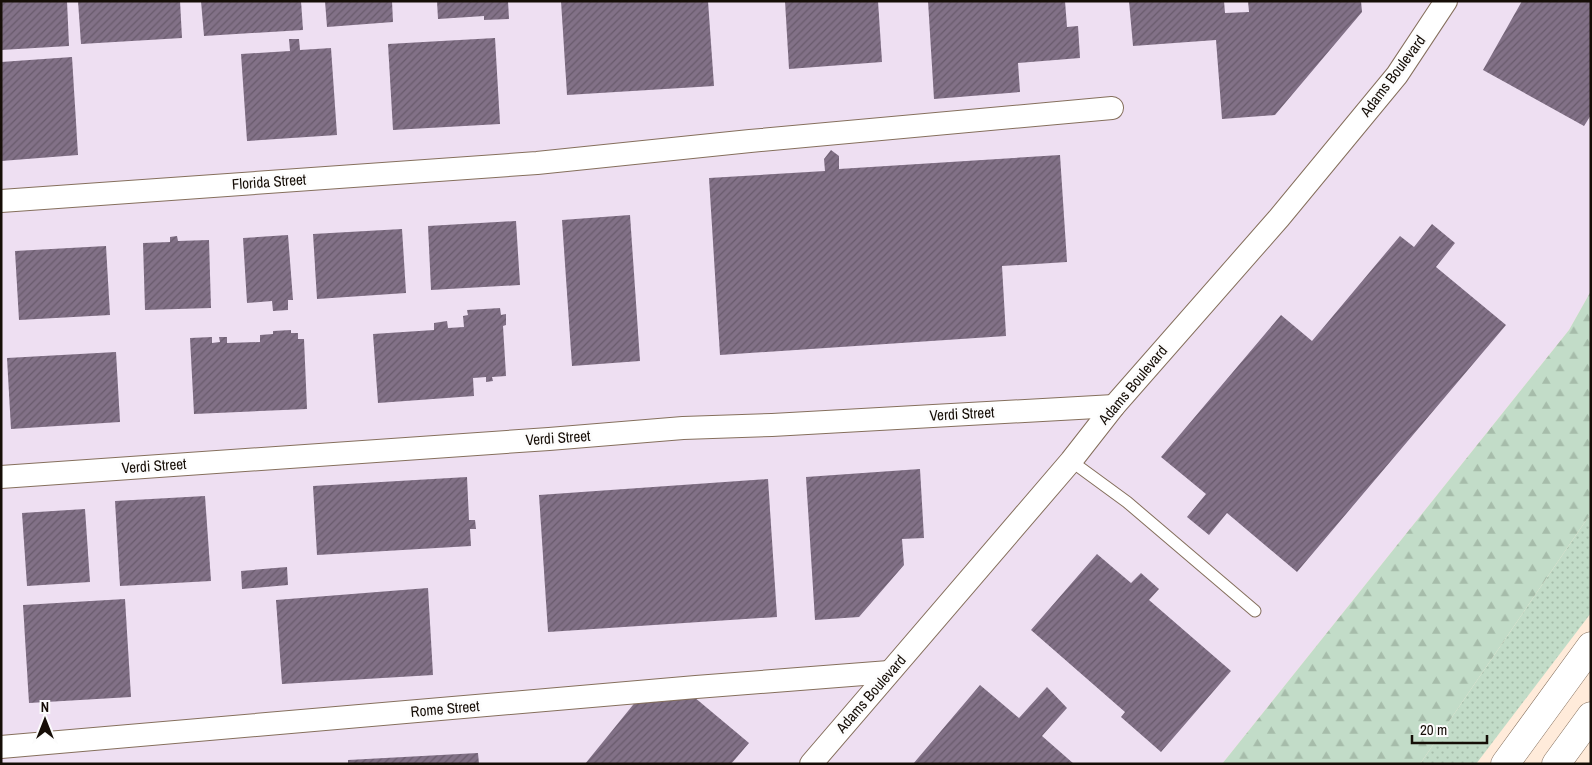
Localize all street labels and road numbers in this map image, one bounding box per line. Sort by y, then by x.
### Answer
street label: Adams Boulevard [1354,31,1430,122]
street label: Florida Street [231,168,307,195]
street label: Adams Boulevard [1093,341,1172,429]
street label: Verdi Street [929,401,996,426]
street label: Verdi Street [525,425,592,450]
street label: Verdi Street [121,453,188,478]
street label: Adams Boulevard [830,650,910,738]
street label: Rome Street [410,695,481,722]

